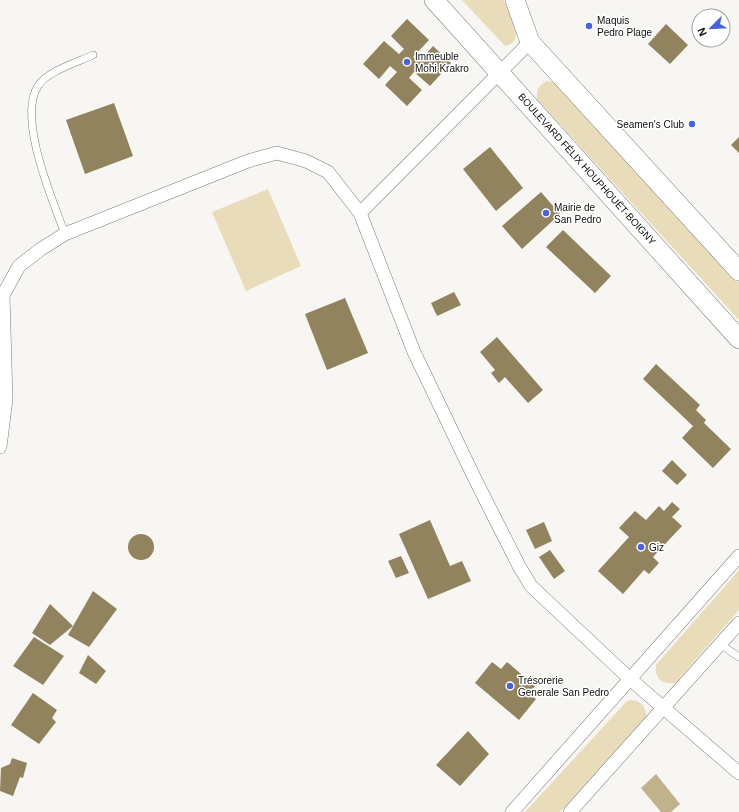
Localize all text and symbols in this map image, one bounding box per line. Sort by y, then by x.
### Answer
north arrow [691,8,731,48]
place label: Maquis Pedro Plage [597,15,652,38]
marker: Maquis Pedro Plage [584,21,594,31]
text: N [695,26,709,38]
place label: Immeuble Mohi Krakro [415,51,469,74]
marker: Immeuble Mohi Krakro [402,57,412,67]
street label: BOULEVARD FÉLIX HOUPHOUËT-BOIGNY [516,90,659,247]
place label: Seamen's Club [617,119,684,130]
marker: Seamen's Club [687,119,697,129]
place label: Mairie de San Pedro [554,202,602,225]
marker: Mairie de San Pedro [541,208,551,218]
marker: Giz [636,542,646,552]
place label: Giz [649,542,664,553]
place label: Trésorerie Generale San Pedro [518,675,610,698]
marker: Trésorerie Generale San Pedro [505,681,515,691]

